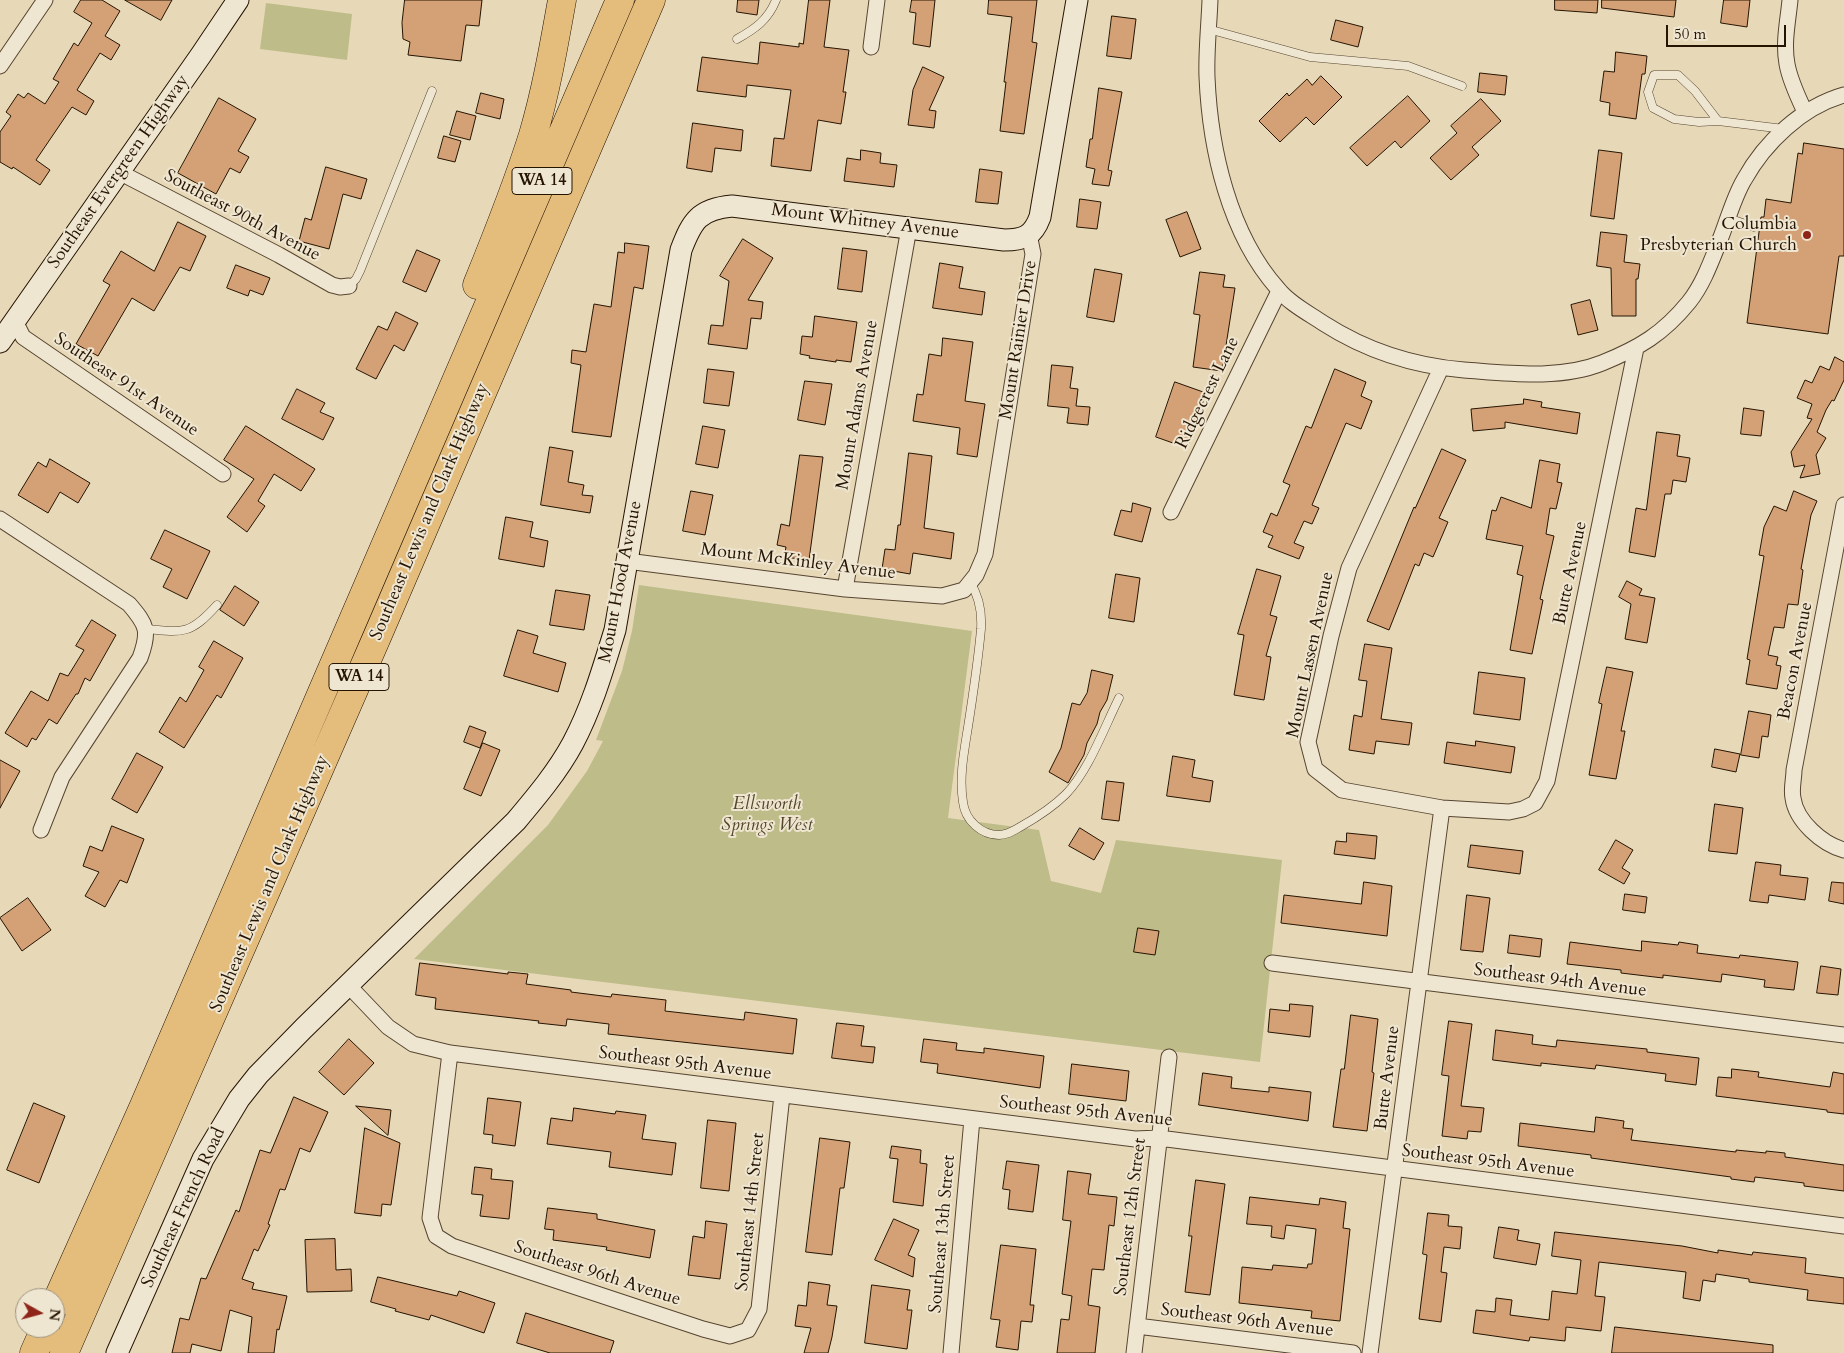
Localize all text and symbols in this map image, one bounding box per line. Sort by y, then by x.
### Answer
scale bar [1669,15,1789,47]
text: 50 m [1674,24,1706,44]
street label: Southeast Evergreen Highway [44,71,194,273]
street label: Southeast 90th Avenue [160,166,324,266]
road number: WA 14 [512,168,572,195]
street label: Mount Whitney Avenue [770,200,960,244]
place label: Columbia Presbyterian Church [1640,214,1797,256]
marker: Columbia Presbyterian Church [1801,229,1813,241]
street label: Mount Rainier Drive [996,259,1042,421]
street label: Mount Adams Avenue [832,318,884,492]
street label: Southeast 91st Avenue [49,329,203,441]
street label: Ridgecrest Lane [1172,333,1244,453]
street label: Southeast Lewis and Clark Highway [366,380,494,644]
street label: Mount Hood Avenue [595,499,647,665]
street label: Butte Avenue [1550,519,1592,627]
street label: Mount McKinley Avenue [699,539,897,585]
street label: Mount Lassen Avenue [1283,570,1339,740]
street label: Beacon Avenue [1774,600,1818,722]
road number: WA 14 [329,664,389,690]
street label: Southeast Lewis and Clark Highway [206,752,334,1016]
park label: Ellsworth Springs West [721,794,813,836]
street label: Southeast 94th Avenue [1472,960,1648,1002]
street label: Butte Avenue [1371,1025,1405,1131]
street label: Southeast 95th Avenue [597,1043,773,1085]
street label: Southeast 95th Avenue [998,1092,1174,1132]
street label: Southeast French Road [137,1124,231,1292]
street label: Southeast 14th Street [732,1132,770,1292]
street label: Southeast 12th Street [1111,1137,1151,1297]
street label: Southeast 95th Avenue [1400,1141,1576,1183]
street label: Southeast 13th Street [925,1154,961,1314]
street label: Southeast 96th Avenue [511,1237,683,1311]
north arrow [15,1288,65,1338]
street label: Southeast 96th Avenue [1159,1300,1335,1342]
text: N [44,1308,65,1322]

